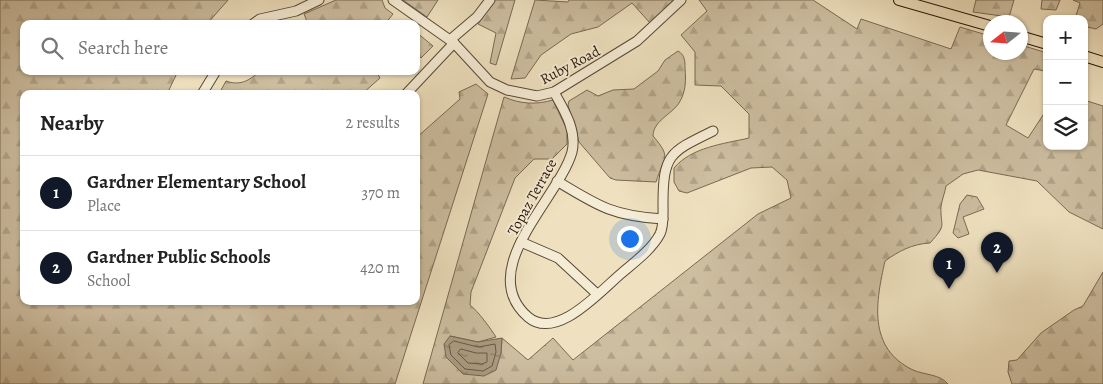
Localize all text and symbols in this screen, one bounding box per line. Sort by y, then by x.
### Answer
north arrow [983,15,1028,60]
map controls [1043,15,1088,150]
button: + [1043,15,1088,60]
search box [20,20,420,75]
icon: search [38,34,66,62]
text: Search here [78,35,168,61]
street label: Ruby Road [537,40,604,89]
button: − [1043,60,1088,105]
button: layers [1043,105,1088,150]
text: Nearby [40,109,103,137]
text: 2 results [345,112,400,134]
street label: Topaz Terrace [503,155,561,239]
text: Gardner Elementary School [87,169,306,195]
text: 1 [53,182,59,204]
text: 370 m [362,182,400,204]
text: Place [87,195,121,217]
your location [617,226,643,252]
pin: 2 [981,232,1013,273]
text: Gardner Public Schools [87,244,271,270]
pin: 1 [933,248,965,289]
text: 2 [52,257,60,279]
text: 420 m [360,257,400,279]
text: School [87,270,130,292]

